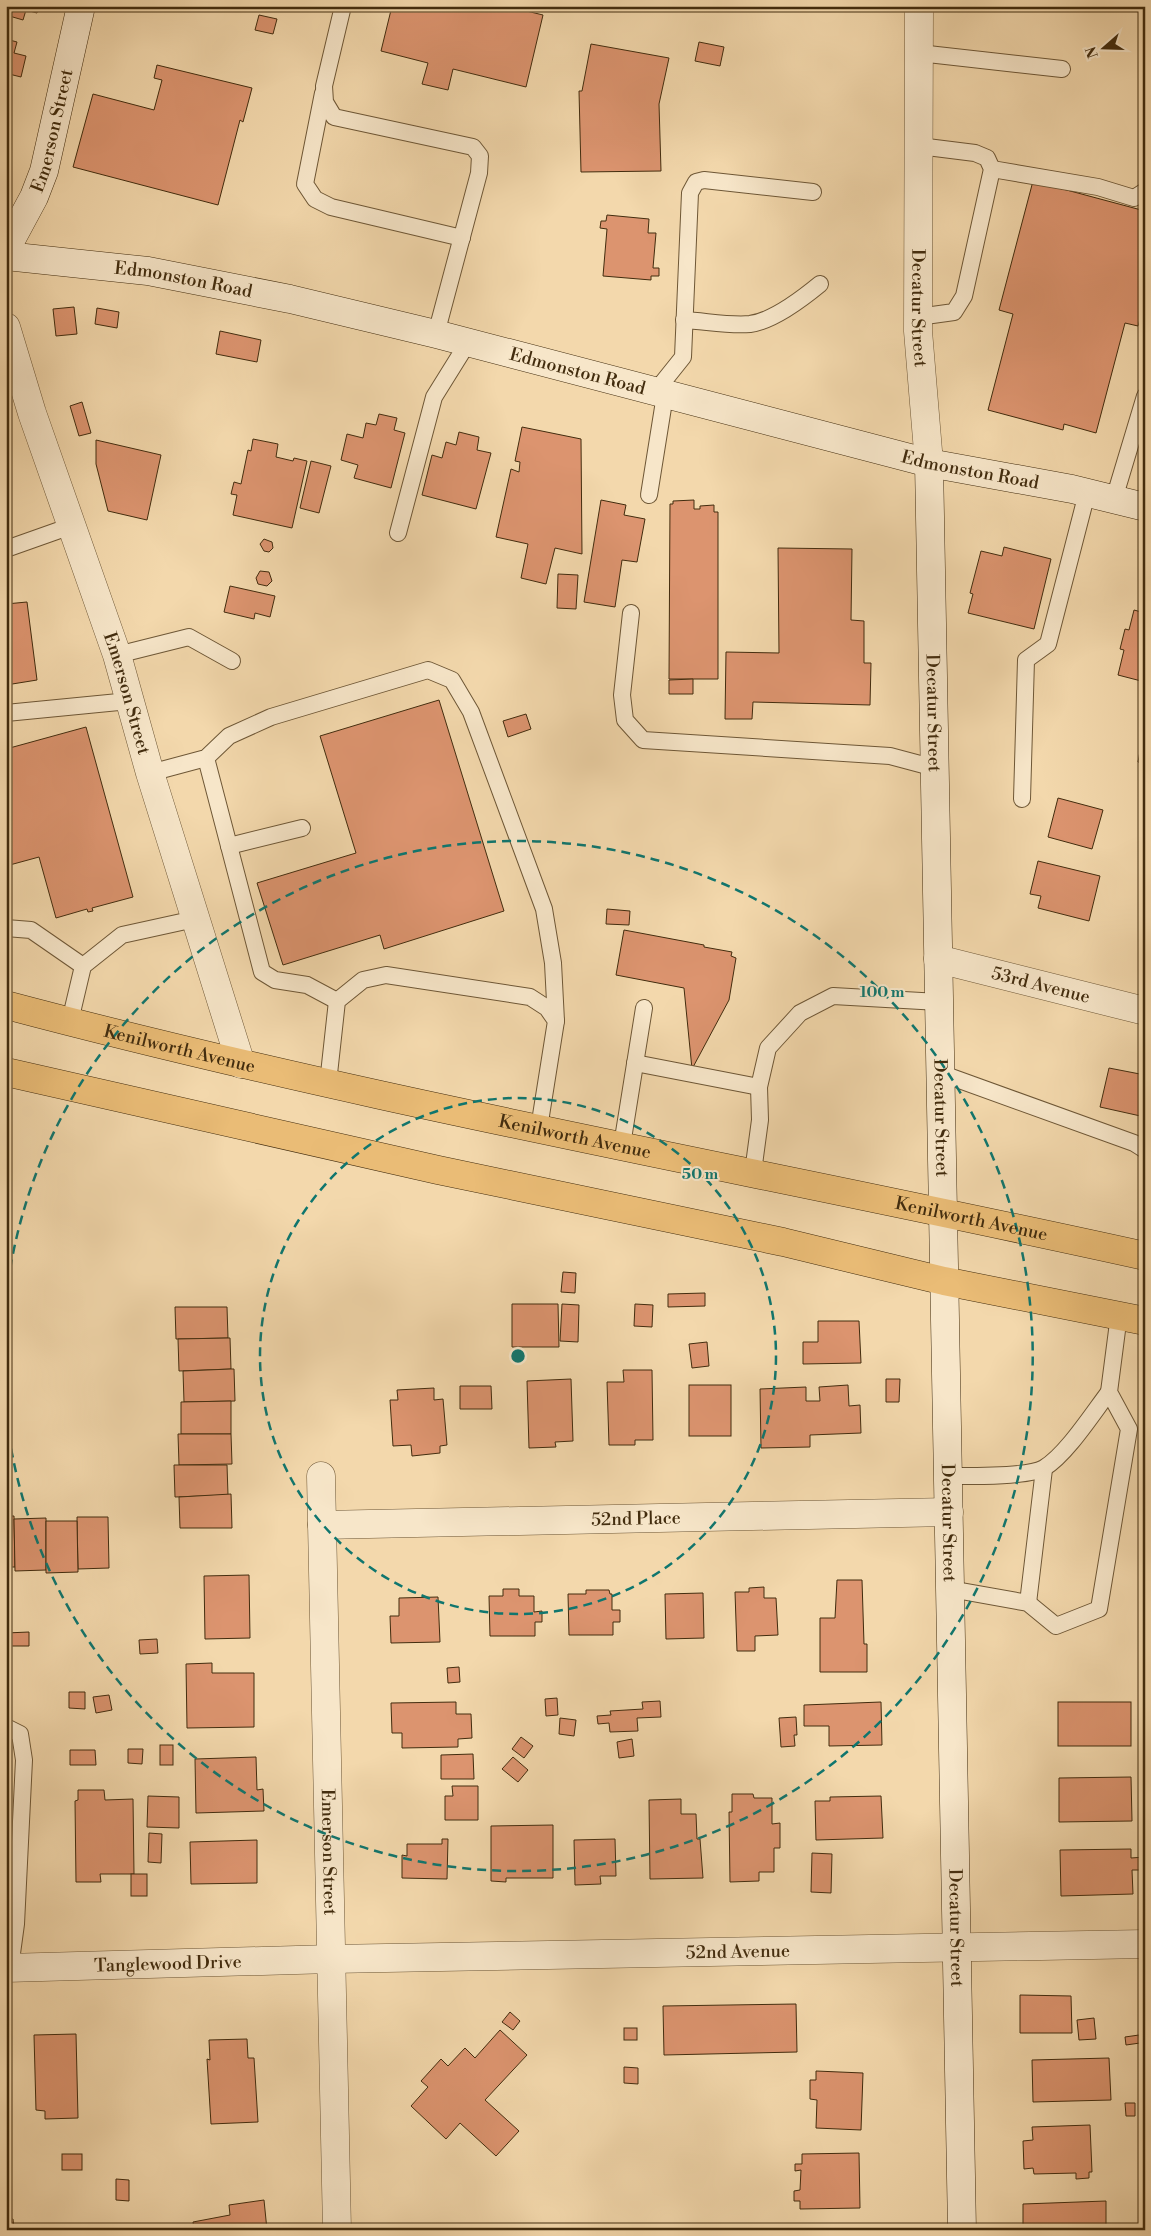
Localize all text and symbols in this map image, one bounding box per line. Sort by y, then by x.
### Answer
north arrow [1078,22,1128,72]
text: N [1082,44,1103,60]
street label: Emerson Street [25,66,78,196]
street label: Decatur Street [906,249,933,369]
street label: Edmonston Road [113,256,255,303]
street label: Edmonston Road [507,342,649,400]
street label: Edmonston Road [899,445,1042,494]
street label: Emerson Street [98,629,156,758]
street label: Decatur Street [921,654,946,773]
street label: 53rd Avenue [989,961,1092,1008]
text: 100 m [860,983,905,1002]
street label: Kenilworth Avenue [101,1019,258,1078]
street label: Decatur Street [929,1059,954,1178]
street label: Kenilworth Avenue [497,1109,653,1164]
text: 50 m [682,1165,718,1184]
street label: Kenilworth Avenue [893,1192,1050,1246]
centre of rings [509,1347,527,1365]
street label: Decatur Street [936,1463,961,1583]
street label: 52nd Place [591,1506,681,1531]
street label: Emerson Street [316,1788,342,1916]
street label: Decatur Street [944,1868,969,1988]
street label: 52nd Avenue [685,1939,790,1964]
street label: Tanglewood Drive [94,1950,242,1977]

